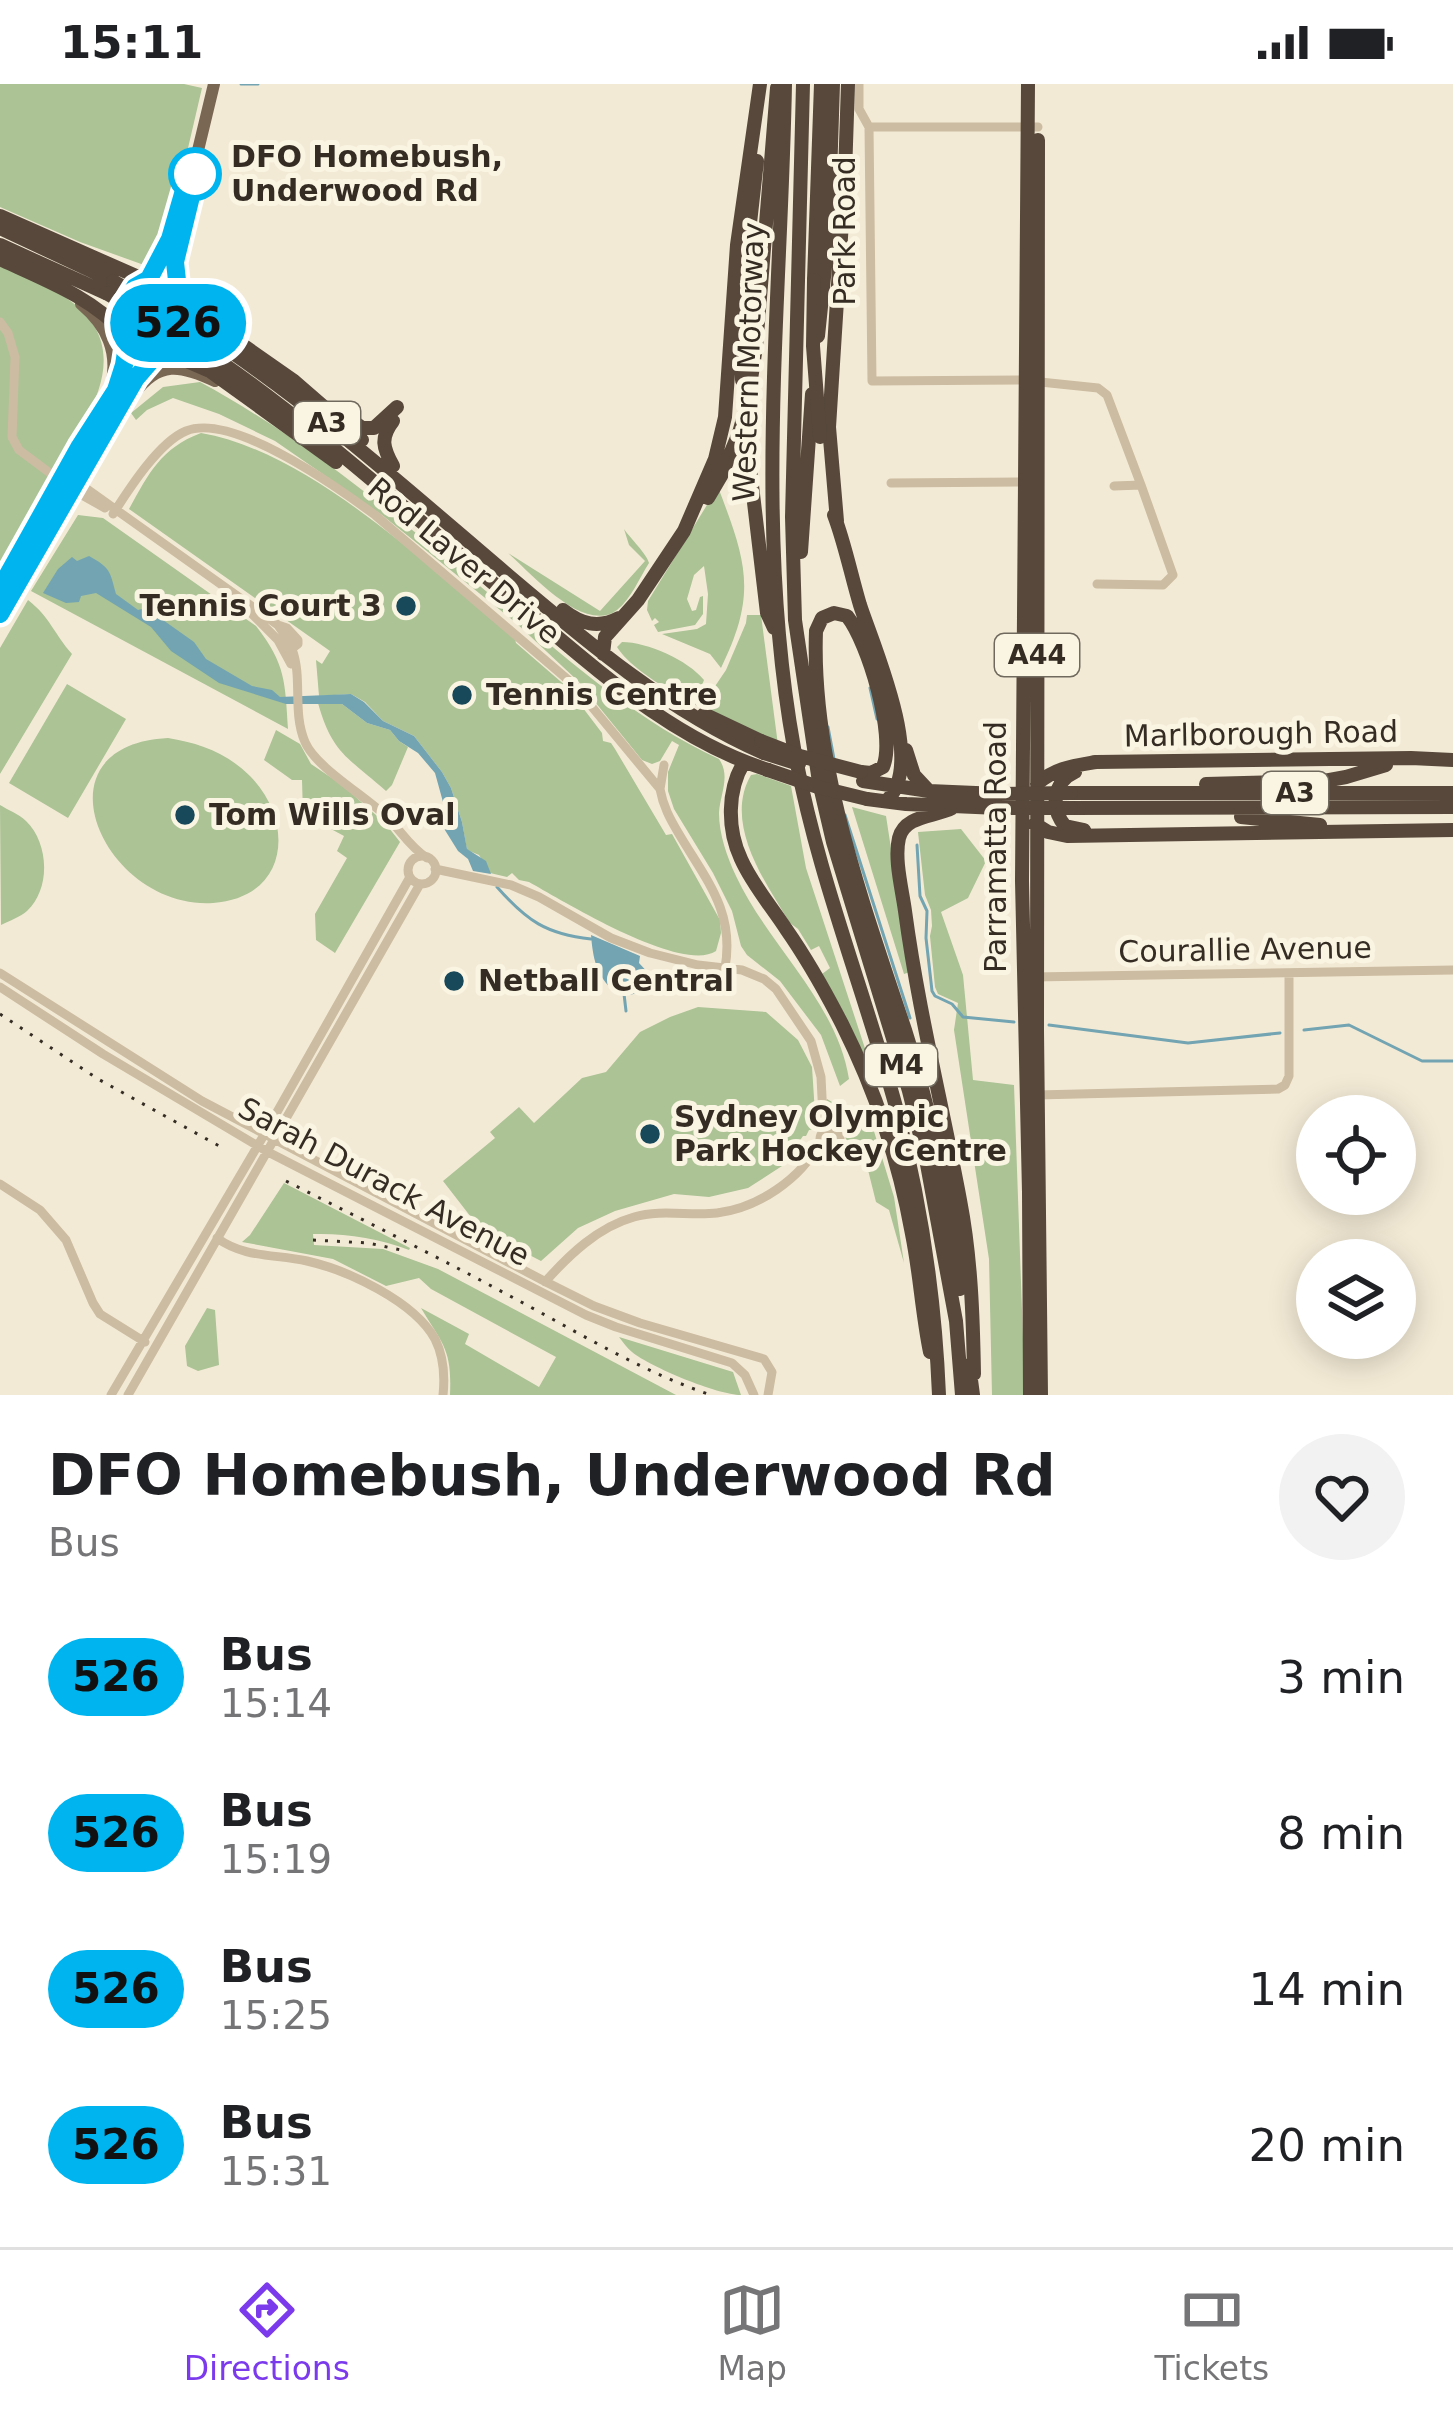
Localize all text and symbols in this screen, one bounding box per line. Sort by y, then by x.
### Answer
text: 15:11 [60,16,203,69]
place label: DFO Homebush, Underwood Rd [231,139,503,208]
marker: DFO Homebush, Underwood Rd [170,149,220,199]
street label: Park Road [827,156,862,306]
street label: Western Motorway [726,221,771,502]
line badge: 526 [109,284,247,362]
text: 526 [134,298,222,347]
road number: A3 [294,402,360,444]
street label: Rod Laver Drive [361,470,567,651]
place label: Tennis Court 3 [139,588,382,623]
marker: Tennis Court 3 [393,593,419,619]
road number: A44 [995,634,1079,676]
place label: Tennis Centre [486,677,717,712]
marker: Tennis Centre [449,682,475,708]
street label: Marlborough Road [1124,714,1398,753]
street label: Parramatta Road [978,721,1013,973]
road number: A3 [1262,772,1328,814]
place label: Tom Wills Oval [209,797,456,832]
marker: Tom Wills Oval [172,802,198,828]
street label: Courallie Avenue [1118,930,1372,969]
place label: Netball Central [478,963,734,998]
marker: Netball Central [441,968,467,994]
road number: M4 [865,1044,937,1086]
street label: Sarah Durack Avenue [233,1090,536,1273]
map controls [1296,1095,1416,1359]
button: locate [1296,1095,1416,1215]
place label: Sydney Olympic Park Hockey Centre [674,1099,1007,1168]
marker: Sydney Olympic Park Hockey Centre [637,1121,663,1147]
button: layers [1296,1239,1416,1359]
button: heart [1279,1434,1405,1560]
text: DFO Homebush, Underwood Rd [48,1442,1056,1508]
text: Bus [48,1520,120,1565]
text: Bus [220,1628,313,1681]
text: 3 min [1277,1651,1405,1704]
text: 526 [72,1652,160,1701]
text: 15:14 [220,1681,332,1726]
text: Bus [220,1784,313,1837]
text: 8 min [1277,1807,1405,1860]
text: 526 [72,1808,160,1857]
text: 15:19 [220,1837,332,1882]
text: Bus [220,1940,313,1993]
text: 14 min [1249,1963,1405,2016]
text: 526 [72,1964,160,2013]
text: 15:25 [220,1993,332,2038]
text: Bus [220,2096,313,2149]
text: 20 min [1249,2119,1405,2172]
text: 526 [72,2120,160,2169]
text: 15:31 [220,2149,332,2194]
tab: Directions [184,2277,350,2388]
tab: Map [717,2277,787,2388]
tab: Tickets [1154,2277,1269,2388]

